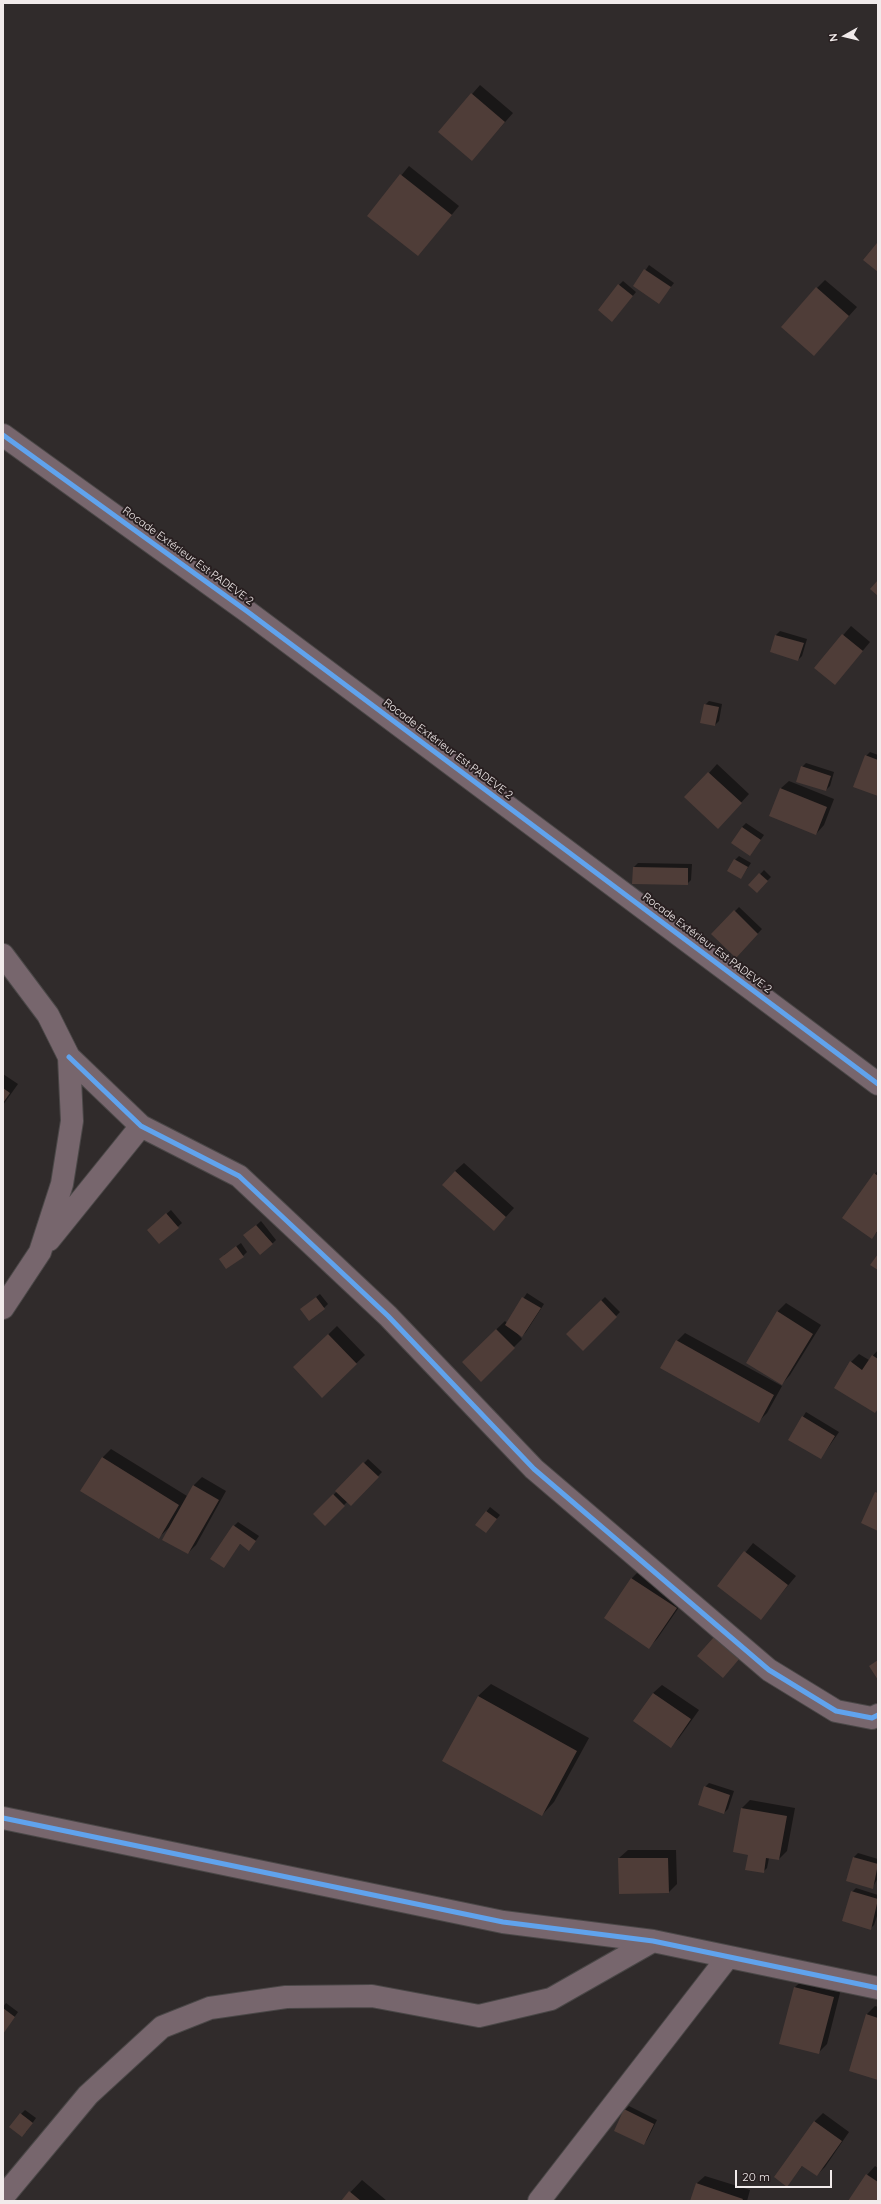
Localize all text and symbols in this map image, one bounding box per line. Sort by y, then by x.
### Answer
north arrow [825,16,865,56]
text: N [826,33,841,43]
street label: Rocade Extérieur Est PADEVE 2 [120,504,256,608]
street label: Rocade Extérieur Est PADEVE 2 [381,696,515,802]
street label: Rocade Extérieur Est PADEVE 2 [640,890,774,996]
scale bar [737,2162,834,2188]
text: 20 m [742,2169,770,2184]

